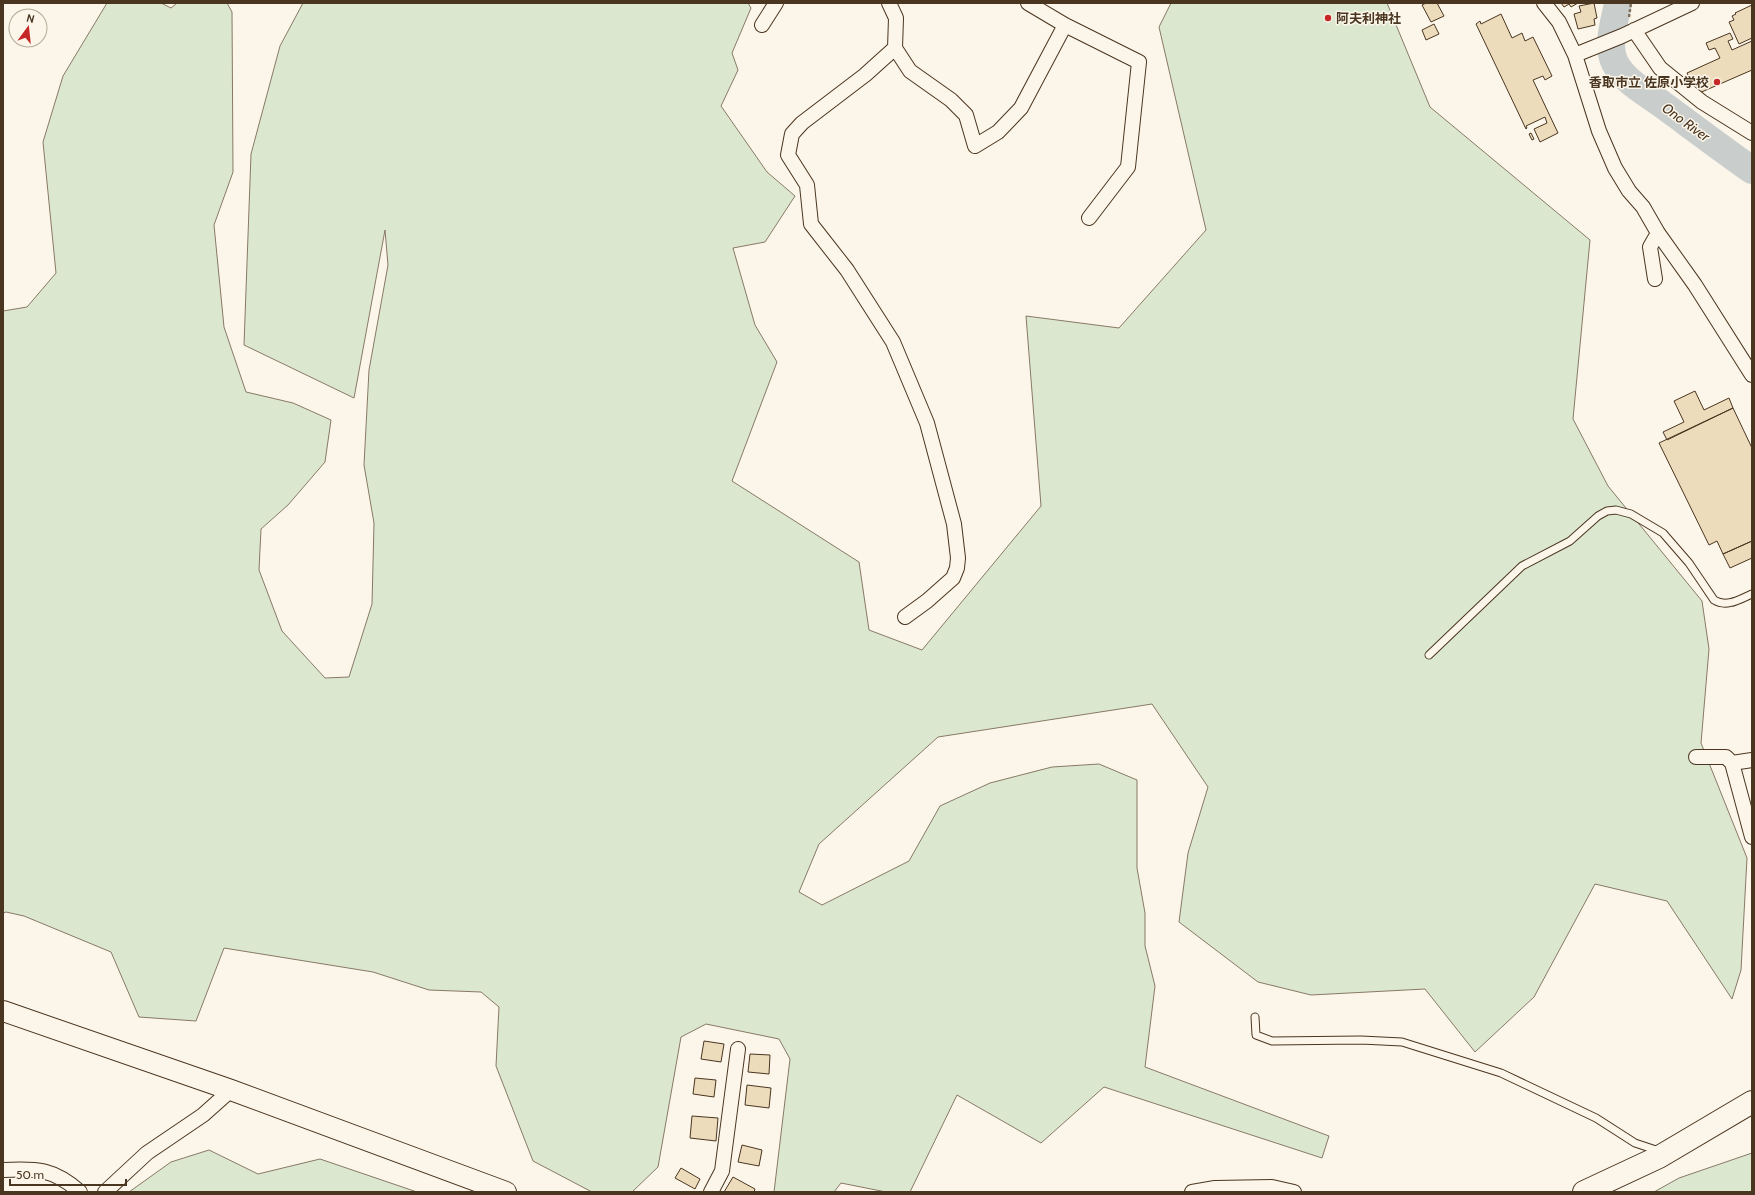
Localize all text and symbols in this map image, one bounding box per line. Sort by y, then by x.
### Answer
north arrow [8,8,48,48]
place label: 阿夫利神社 [1336,10,1401,26]
text: N [25,11,36,26]
marker: 阿夫利神社 [1323,13,1333,23]
place label: 香取市立 佐原小学校 [1589,74,1709,90]
marker: 香取市立 佐原小学校 [1712,77,1722,87]
water label: Ono River [1659,99,1714,146]
scale bar [10,1161,126,1187]
text: 50 m [16,1167,44,1182]

